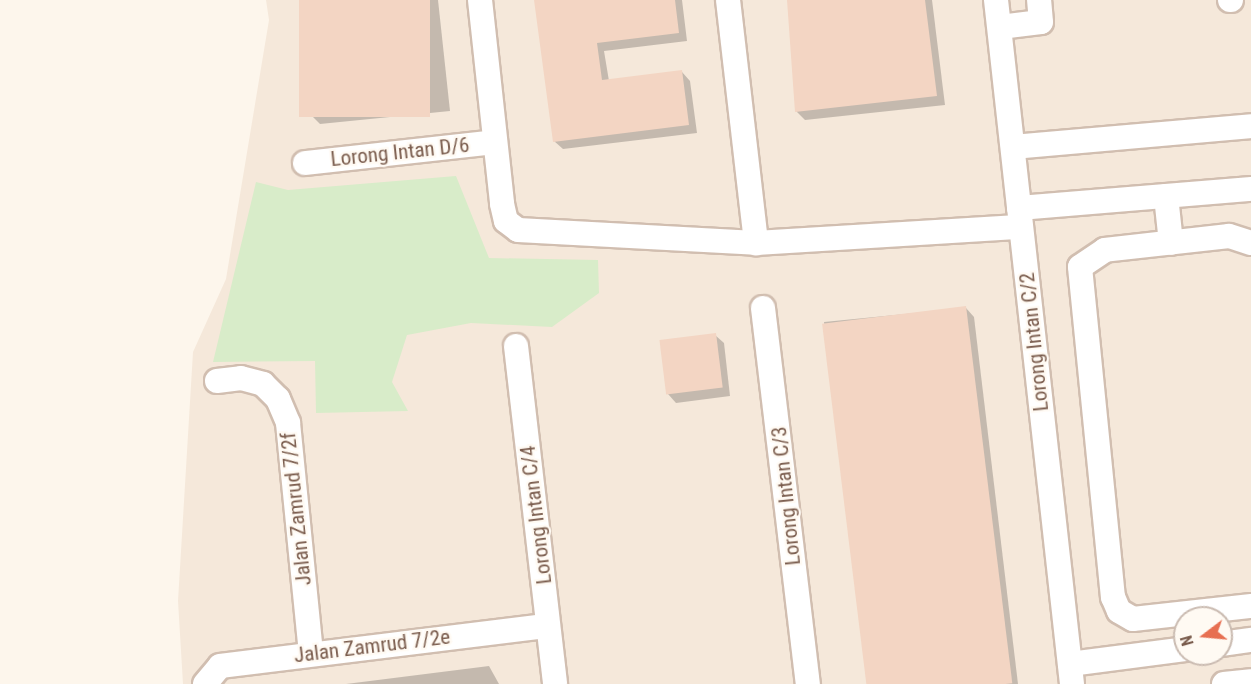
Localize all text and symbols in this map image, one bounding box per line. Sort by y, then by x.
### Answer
street label: Lorong Intan D/6 [329,132,471,172]
street label: Lorong Intan C/2 [1014,271,1054,413]
street label: Lorong Intan C/3 [766,425,806,567]
street label: Jalan Zamrud 7/2f [275,431,317,587]
street label: Lorong Intan C/4 [515,444,557,586]
north arrow [1173,606,1233,666]
street label: Jalan Zamrud 7/2e [293,624,451,668]
text: N [1177,633,1198,648]

